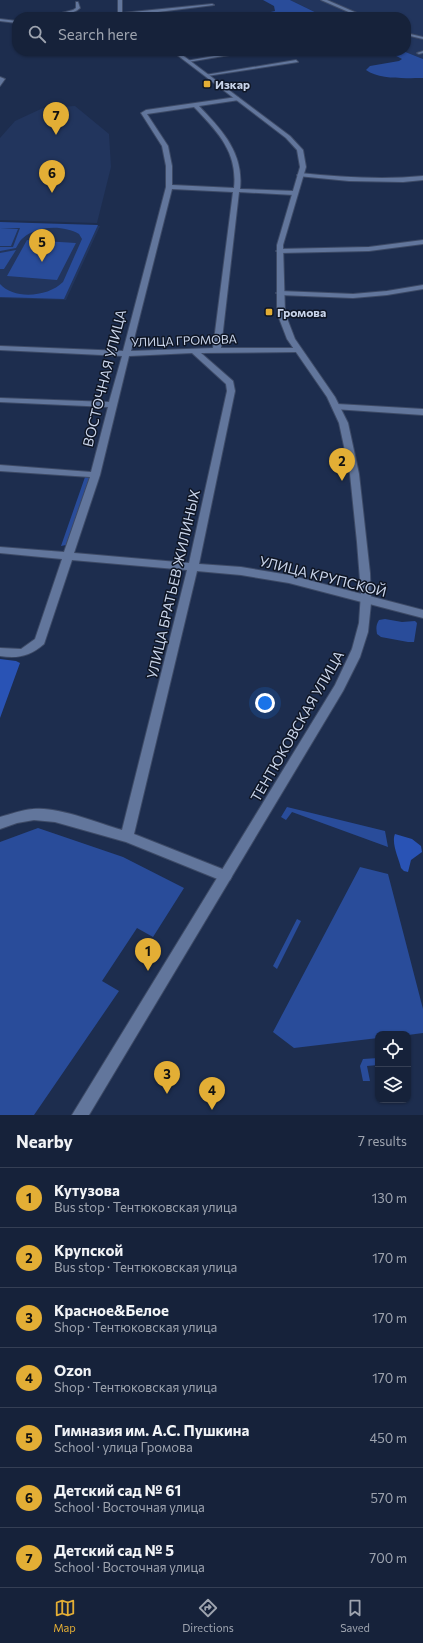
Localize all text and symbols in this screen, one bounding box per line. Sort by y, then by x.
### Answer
search box [12,12,411,56]
icon: search [26,23,48,45]
text: Search here [58,25,137,43]
place label: Изкар [215,77,250,91]
marker: Изкар [202,79,212,89]
pin: 7 [43,102,69,135]
pin: 6 [39,160,65,193]
pin: 5 [29,229,55,262]
place label: Громова [277,305,326,319]
street label: ВОСТОЧНАЯ УЛИЦА [79,307,129,449]
marker: Громова [264,307,274,317]
street label: УЛИЦА ГРОМОВА [131,331,237,349]
pin: 2 [329,448,355,481]
street label: УЛИЦА БРАТЬЕВ ЖИЛИНЫХ [143,488,203,680]
street label: УЛИЦА КРУПСКОЙ [258,552,388,600]
street label: ТЕНТЮКОВСКАЯ УЛИЦА [247,647,347,805]
your location [255,693,275,713]
pin: 1 [135,938,161,971]
map controls [375,1031,411,1103]
button: locate [375,1031,411,1067]
pin: 3 [154,1061,180,1094]
button: layers [375,1067,411,1103]
pin: 4 [199,1077,225,1110]
text: Nearby [16,1131,73,1152]
text: 7 results [358,1133,407,1149]
text: Кутузова [54,1181,120,1199]
text: 1 [26,1190,32,1206]
text: 130 m [372,1190,407,1206]
text: Bus stop · Тентюковская улица [54,1199,237,1215]
text: Крупской [54,1241,123,1259]
text: 2 [25,1250,33,1266]
text: 170 m [372,1250,407,1266]
text: Bus stop · Тентюковская улица [54,1259,237,1275]
text: Красное&Белое [54,1301,169,1319]
text: 3 [25,1310,33,1326]
text: 170 m [372,1310,407,1326]
text: Shop · Тентюковская улица [54,1319,217,1335]
text: Ozon [54,1361,92,1379]
text: 4 [25,1370,33,1386]
text: 170 m [372,1370,407,1386]
text: Shop · Тентюковская улица [54,1379,217,1395]
text: Гимназия им. А.С. Пушкина [54,1421,249,1439]
text: 5 [25,1430,33,1446]
text: 450 m [369,1430,407,1446]
text: School · улица Громова [54,1439,193,1455]
text: Детский сад № 61 [54,1481,181,1499]
text: 6 [25,1490,33,1506]
text: 570 m [370,1490,407,1506]
text: School · Восточная улица [54,1499,205,1515]
text: Детский сад № 5 [54,1541,174,1559]
text: 7 [25,1550,33,1566]
text: 700 m [369,1550,407,1566]
text: School · Восточная улица [54,1559,205,1575]
tab: Map [53,1597,76,1634]
tab: Directions [182,1597,234,1634]
tab: Saved [340,1597,370,1634]

